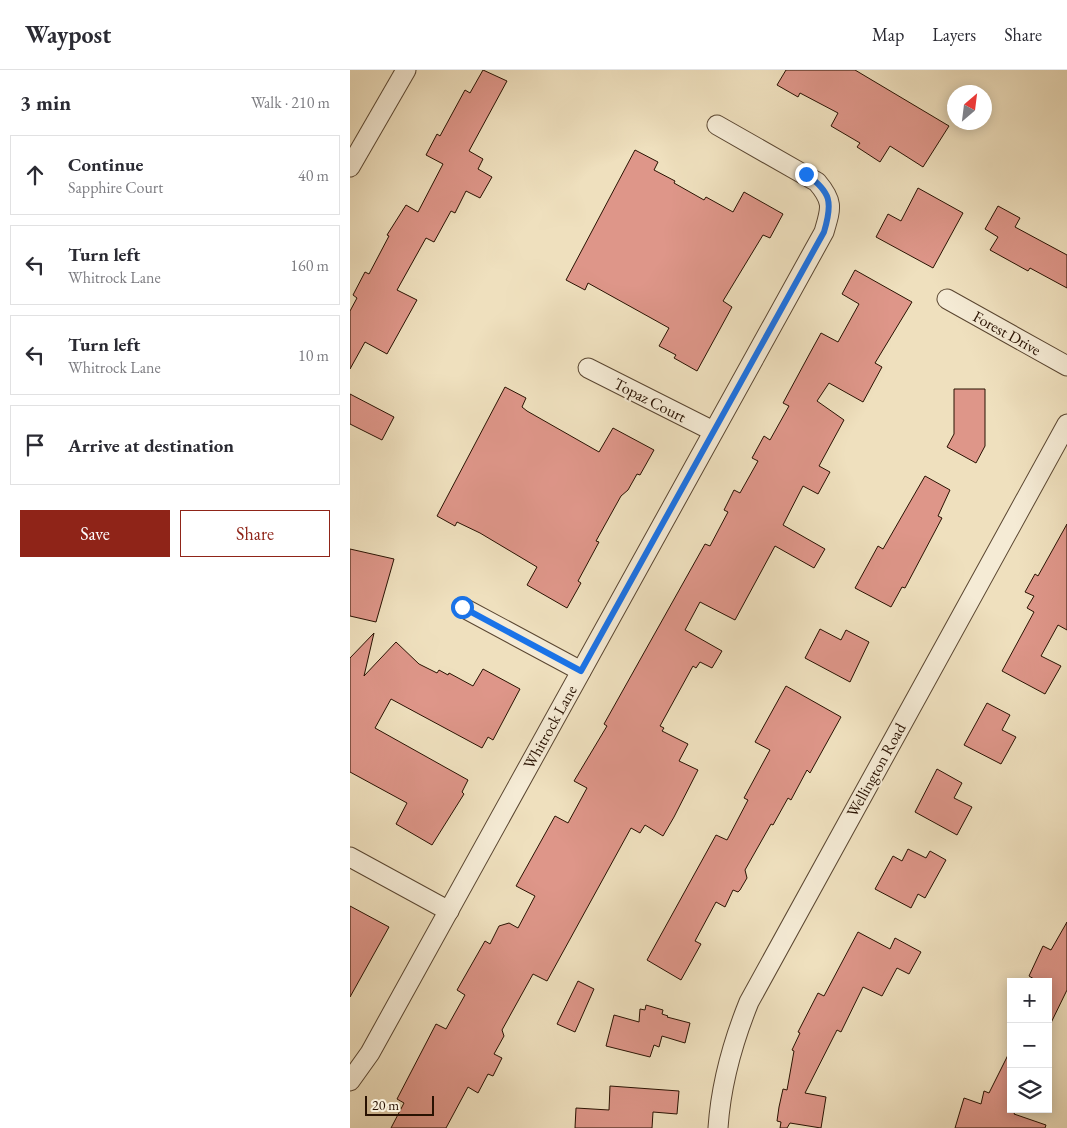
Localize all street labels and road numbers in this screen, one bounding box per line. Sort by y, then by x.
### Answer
street label: Forest Drive [969,306,1045,360]
street label: Topaz Court [610,373,690,427]
street label: Whitrock Lane [518,681,582,773]
street label: Wellington Road [842,718,911,821]

